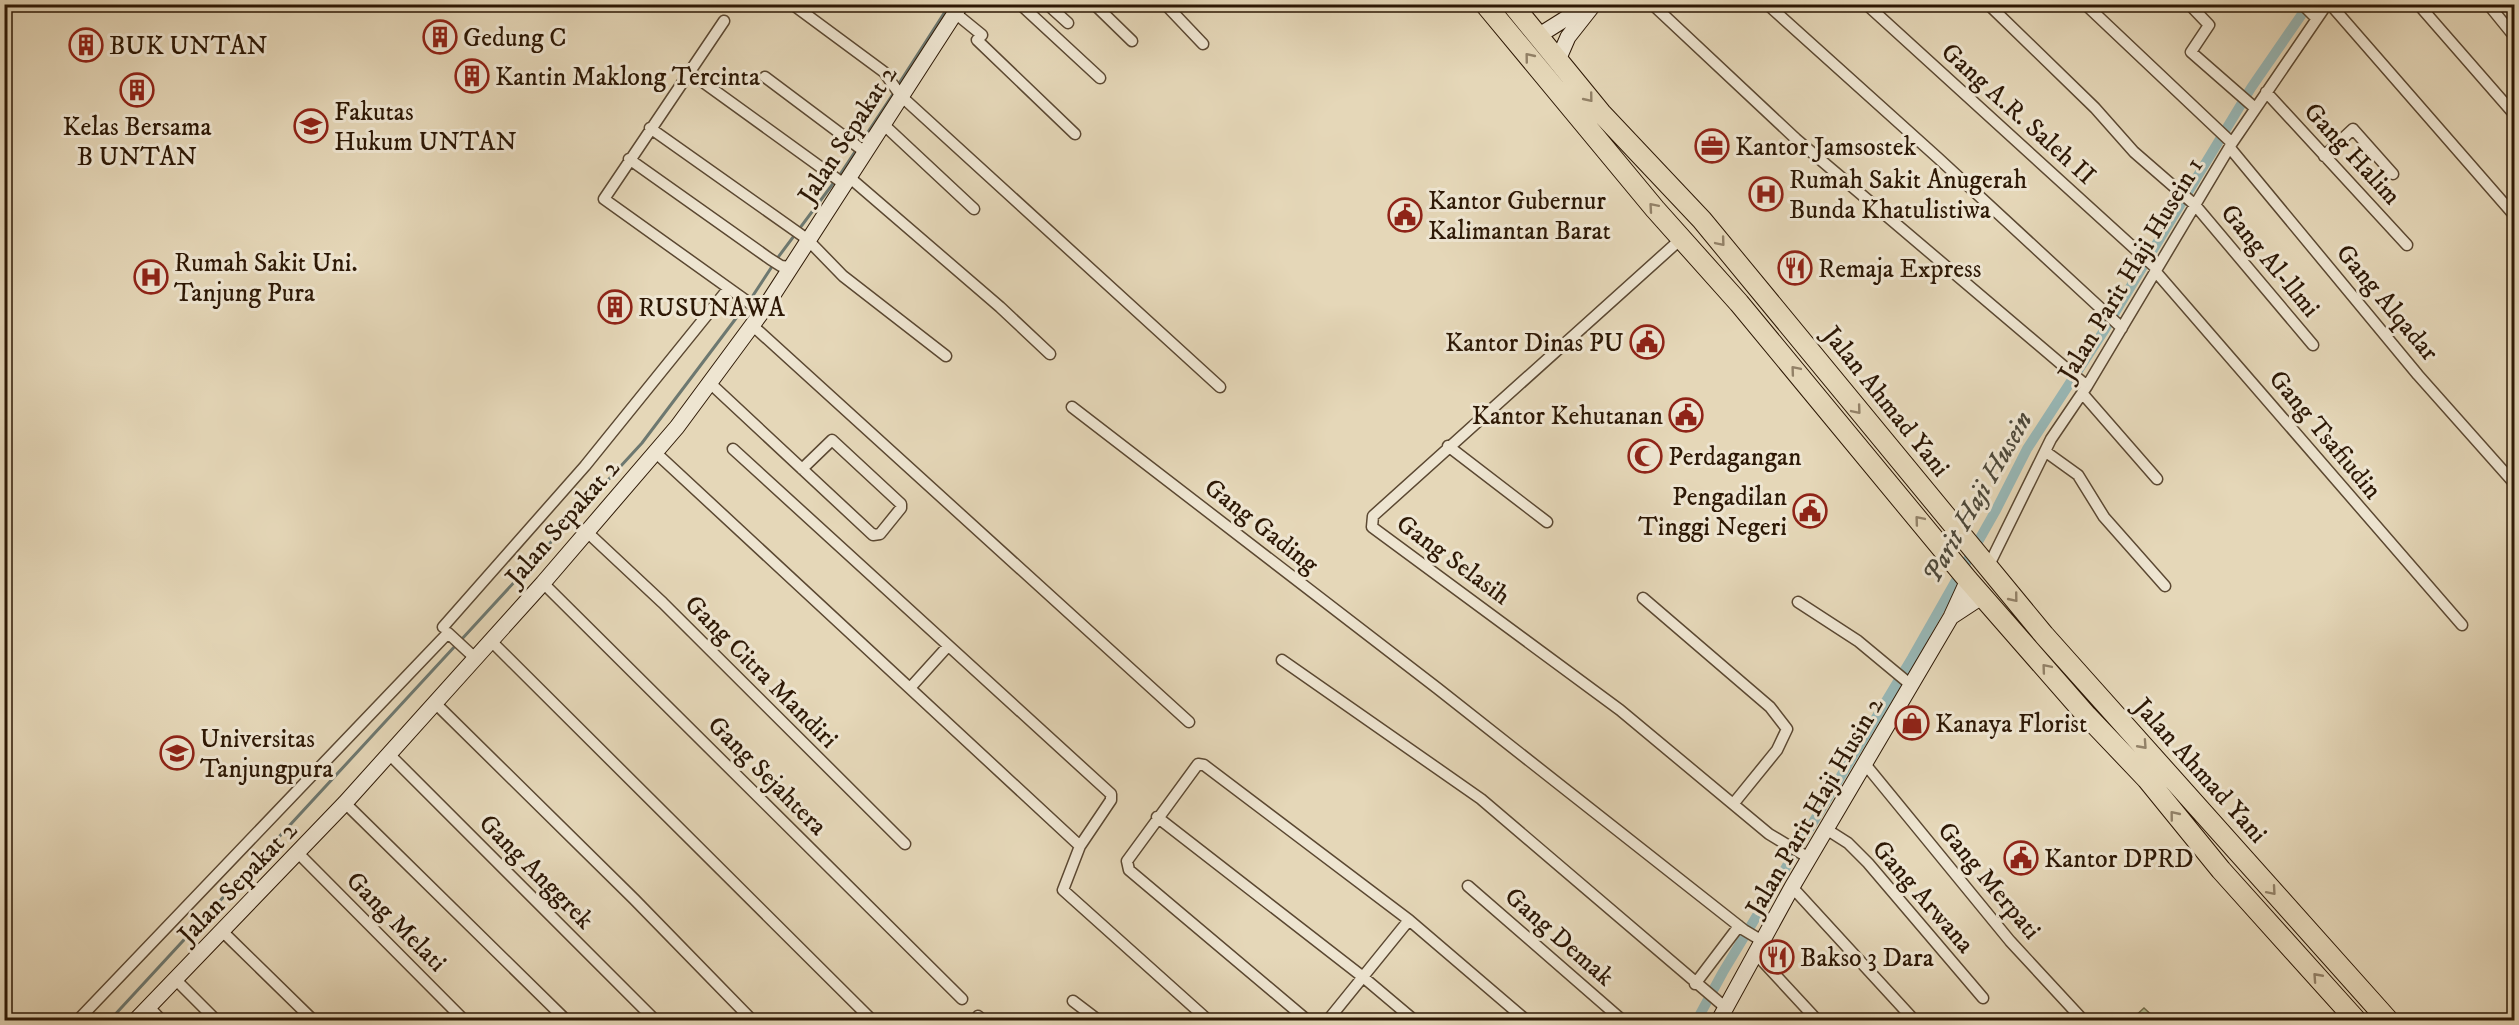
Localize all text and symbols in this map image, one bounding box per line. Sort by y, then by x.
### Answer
building icon: Gedung C [422,19,458,55]
place label: Gedung C [463,22,567,55]
building icon: BUK UNTAN [68,27,104,63]
place label: BUK UNTAN [109,30,268,63]
street label: Gang A.R. Saleh II [1934,36,2102,192]
one-way arrow [1525,53,1536,64]
building icon: Kantin Maklong Tercinta [454,58,490,94]
street label: Jalan Sepakat 2 [790,59,905,212]
place label: Kantin Maklong Tercinta [495,61,760,94]
building icon: Kelas Bersama B UNTAN [119,72,155,108]
one-way arrow [1582,92,1593,103]
place label: Fakutas Hukum UNTAN [334,96,517,159]
street label: Gang Halim [2296,96,2408,212]
school or university icon: Fakutas Hukum UNTAN [293,108,329,144]
place label: Kelas Bersama B UNTAN [62,111,212,174]
office icon: Kantor Jamsostek [1694,128,1730,164]
place label: Kantor Jamsostek [1735,131,1916,164]
street label: Jalan Parit Haji Husein 1 [2050,152,2211,389]
place label: Rumah Sakit Anugerah Bunda Khatulistiwa [1789,164,2027,227]
hospital icon: Rumah Sakit Anugerah Bunda Khatulistiwa [1748,176,1784,212]
place label: Kantor Gubernur Kalimantan Barat [1428,185,1611,248]
public building icon: Kantor Gubernur Kalimantan Barat [1387,197,1423,233]
street label: Gang Al-llmi [2213,198,2327,324]
one-way arrow [1649,203,1660,214]
one-way arrow [1713,235,1724,246]
street label: Gang Alqadar [2328,238,2446,369]
place label: Rumah Sakit Uni. Tanjung Pura [174,247,358,310]
restaurant icon: Remaja Express [1777,250,1813,286]
place label: Remaja Express [1818,253,1981,286]
hospital icon: Rumah Sakit Uni. Tanjung Pura [133,259,169,295]
building icon: RUSUNAWA [597,289,633,325]
place label: RUSUNAWA [638,292,785,325]
street label: Jalan Ahmad Yani [1814,318,1957,484]
public building icon: Kantor Dinas PU [1629,324,1665,360]
place label: Kantor Dinas PU [1445,327,1624,360]
street label: Gang Tsafiudin [2261,364,2389,507]
one-way arrow [1791,366,1802,377]
public building icon: Kantor Kehutanan [1668,397,1704,433]
place label: Kantor Kehutanan [1472,400,1663,433]
one-way arrow [1850,403,1861,414]
water label: Parit Haji Husein [1915,405,2041,589]
mosque icon: Perdagangan [1627,438,1663,474]
place label: Perdagangan [1668,441,1802,474]
street label: Jalan Sepakat 2 [498,452,628,595]
street label: Gang Gading [1197,471,1325,581]
place label: Pengadilan Tinggi Negeri [1638,481,1787,544]
public building icon: Pengadilan Tinggi Negeri [1792,493,1828,529]
street label: Gang Selasih [1389,508,1517,613]
one-way arrow [1915,516,1926,527]
street label: Gang Citra Mandiri [677,588,845,756]
one-way arrow [2007,592,2018,603]
one-way arrow [2042,664,2053,675]
street label: Jalan Ahmad Yani [2125,690,2274,851]
street label: Jalan Parit Haji Husin 2 [1738,691,1892,924]
shop icon: Kanaya Florist [1894,705,1930,741]
place label: Kanaya Florist [1935,708,2087,741]
street label: Gang Sejahtera [700,709,834,843]
place label: Universitas Tanjungpura [200,723,333,786]
school or university icon: Universitas Tanjungpura [159,735,195,771]
one-way arrow [2136,738,2147,749]
street label: Gang Anggrek [471,807,601,937]
one-way arrow [2171,811,2182,822]
street label: Jalan Sepakat 2 [170,815,305,953]
street label: Gang Merpati [1930,815,2048,947]
street label: Gang Arwana [1865,833,1981,961]
public building icon: Kantor DPRD [2003,840,2039,876]
place label: Kantor DPRD [2044,843,2194,876]
street label: Gang Melati [339,865,453,979]
street label: Gang Demak [1497,881,1621,994]
one-way arrow [2265,884,2276,895]
restaurant icon: Bakso 3 Dara [1759,939,1795,975]
place label: Bakso 3 Dara [1800,942,1934,975]
one-way arrow [2313,973,2324,984]

